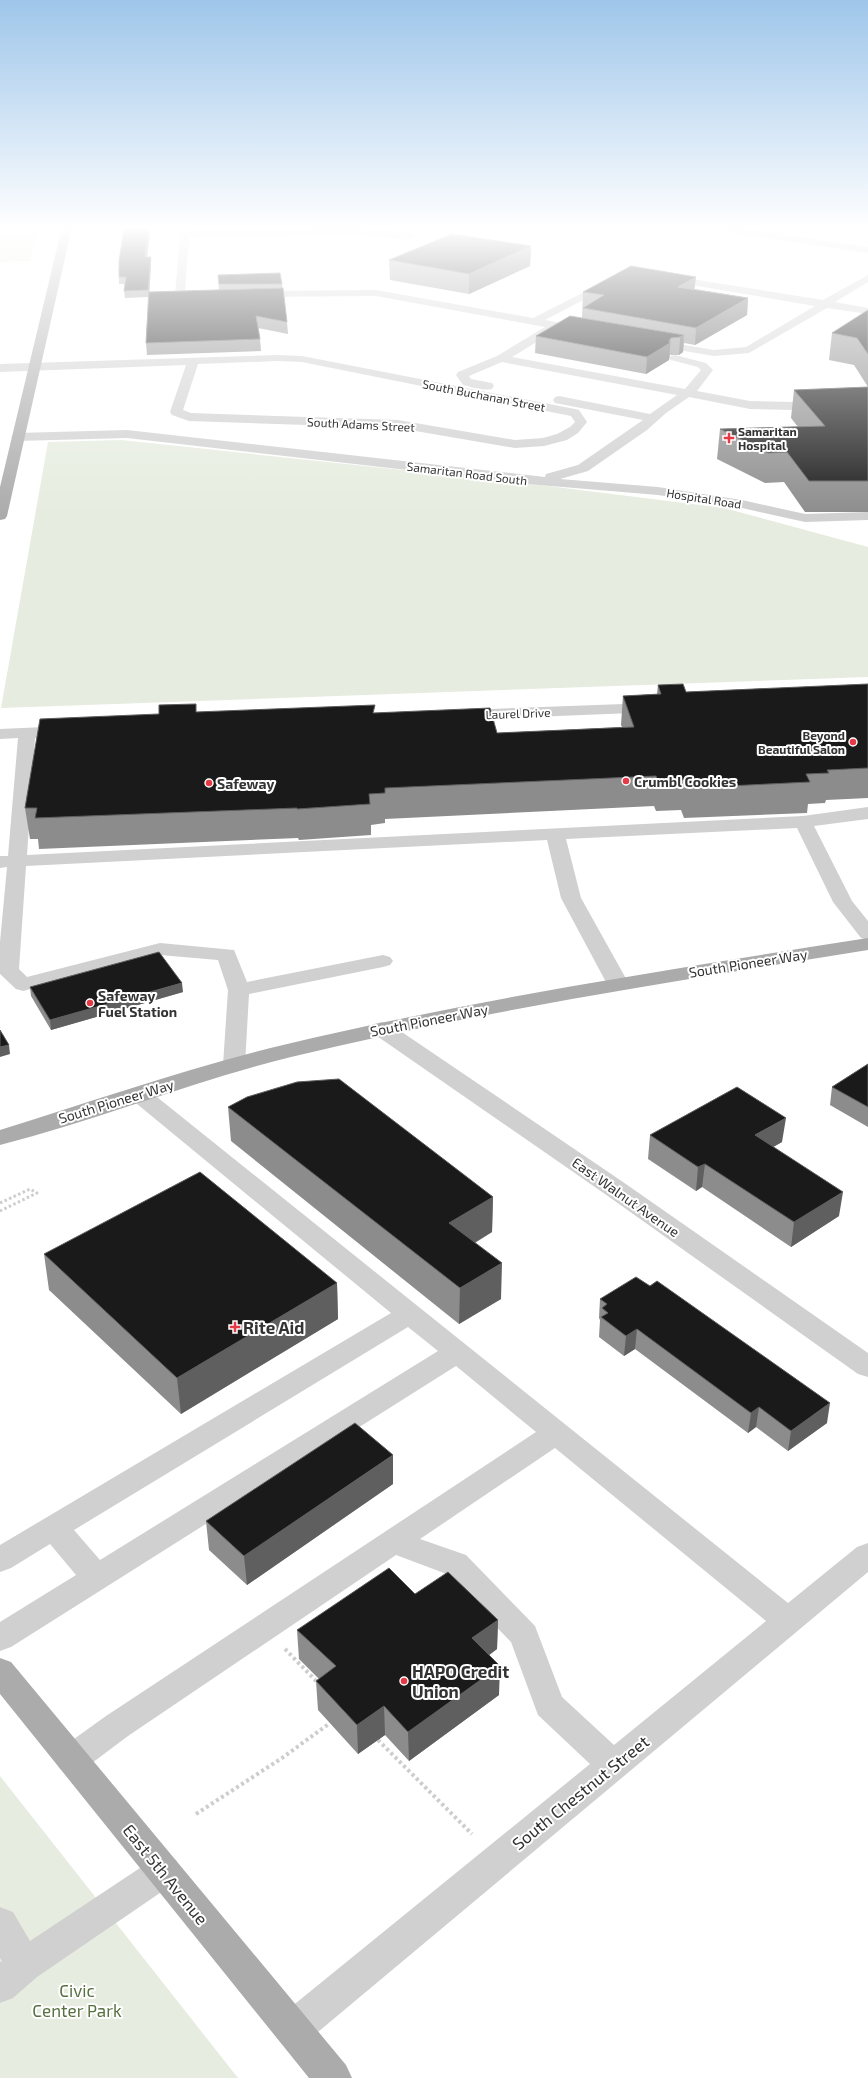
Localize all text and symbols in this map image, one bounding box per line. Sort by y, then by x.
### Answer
street label: South Buchanan Street [421,376,547,414]
street label: South Adams Street [307,414,416,434]
place label: Samaritan Hospital [738,424,797,452]
marker: Samaritan Hospital [723,432,735,444]
street label: Samaritan Road South [406,459,528,487]
street label: Hospital Road [666,485,742,511]
street label: Laurel Drive [485,705,551,721]
place label: Beyond Beautiful Salon [758,728,845,756]
marker: Beyond Beautiful Salon [848,737,858,747]
place label: Crumbl Cookies [634,773,736,790]
place label: Safeway [217,775,274,792]
marker: Crumbl Cookies [621,776,631,786]
marker: Safeway [204,778,214,788]
street label: South Pioneer Way [688,945,809,981]
place label: Safeway Fuel Station [98,987,177,1020]
marker: Safeway Fuel Station [85,998,95,1008]
street label: South Pioneer Way [369,1000,490,1040]
street label: South Pioneer Way [56,1075,176,1127]
street label: East Walnut Avenue [569,1154,683,1240]
place label: Rite Aid [243,1317,304,1337]
marker: Rite Aid [230,1322,240,1332]
place label: HAPO Credit Union [412,1661,509,1701]
marker: HAPO Credit Union [399,1676,409,1686]
street label: South Chestnut Street [508,1730,653,1853]
street label: East 5th Avenue [119,1820,213,1928]
park label: Civic Center Park [32,1980,122,2020]

